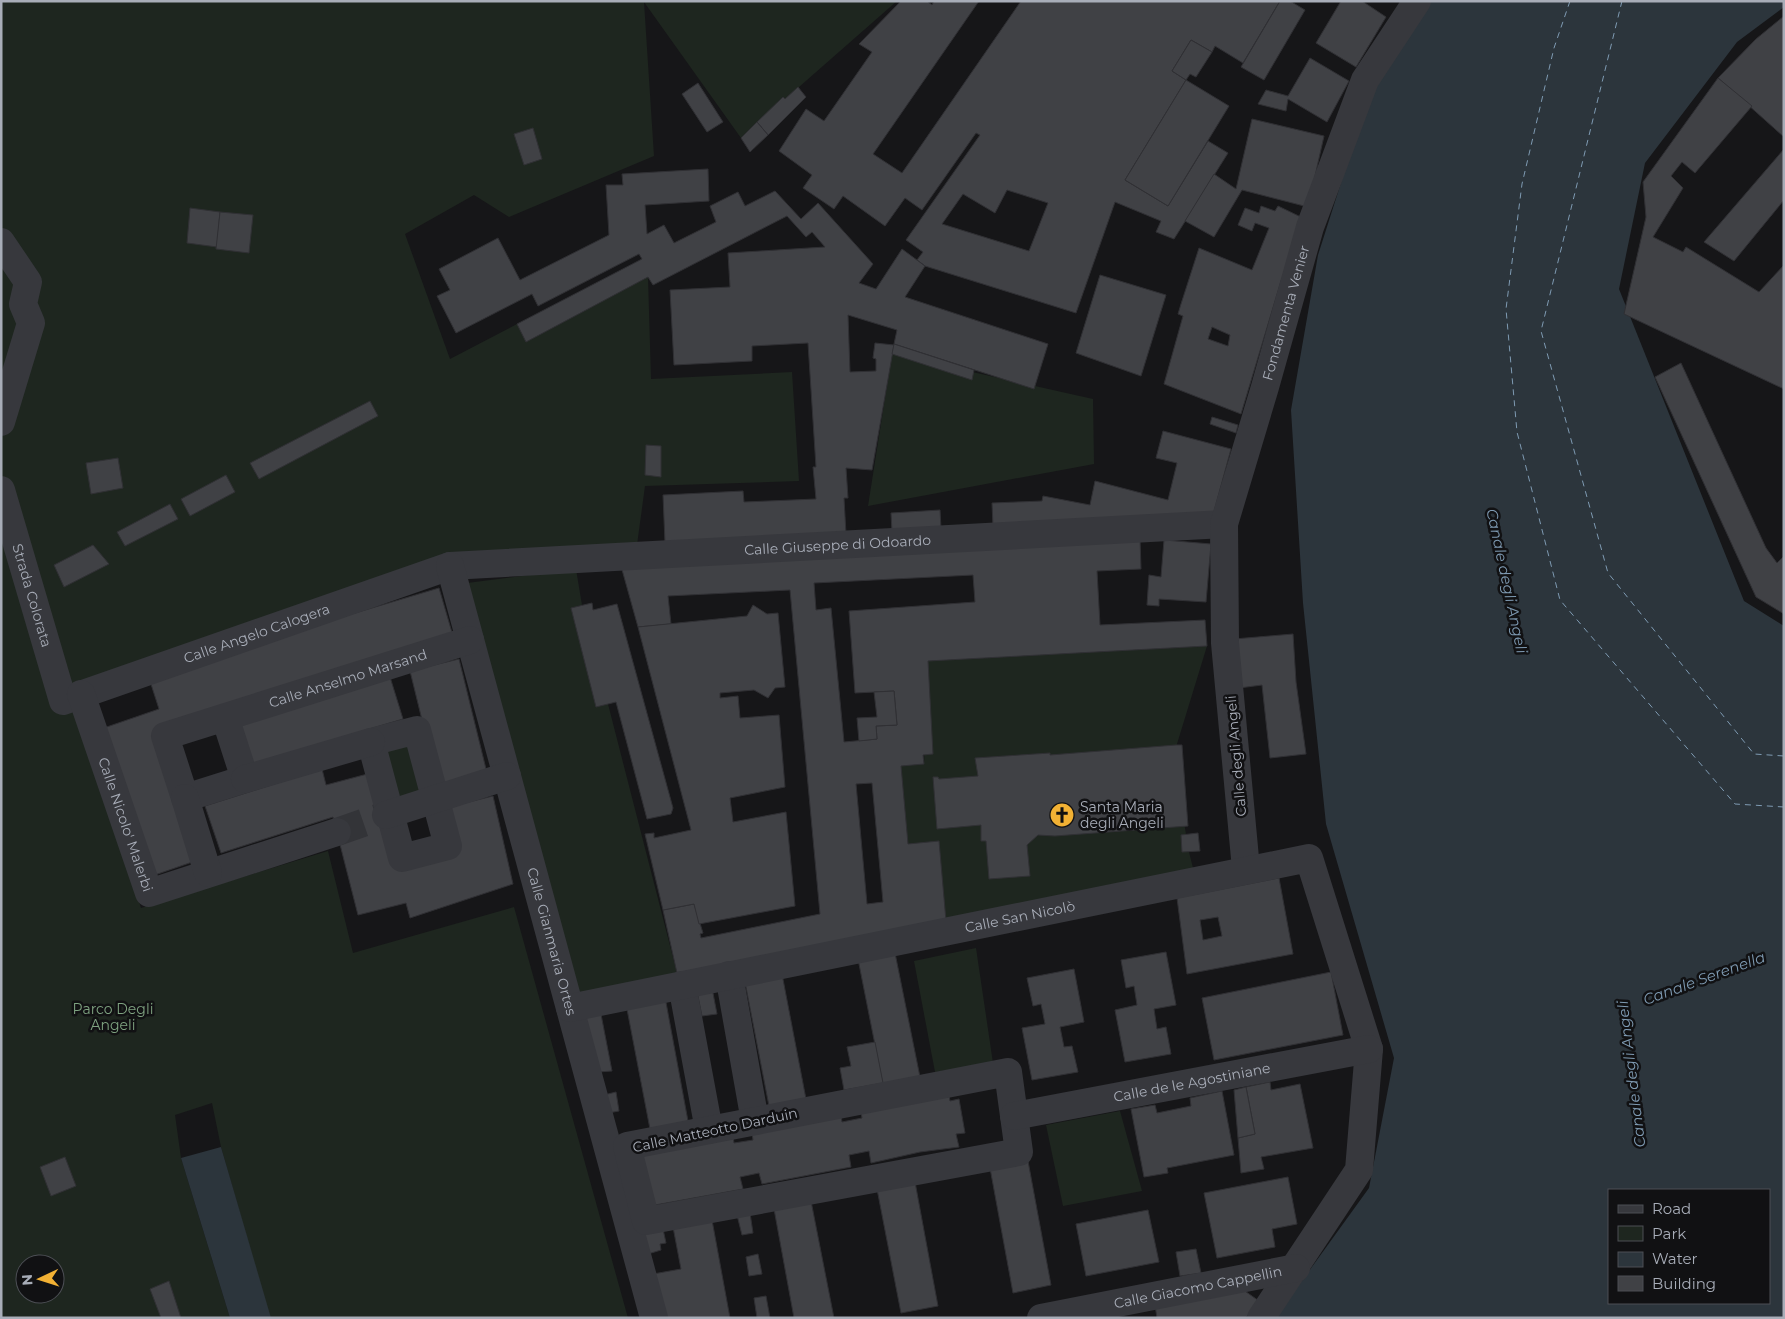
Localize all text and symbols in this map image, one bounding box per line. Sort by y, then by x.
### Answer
street label: Fondamenta Venier [1258,243,1314,382]
water label: Canale degli Angeli [1482,507,1532,656]
street label: Calle Giuseppe di Odoardo [744,531,932,559]
street label: Strada Colorata [8,542,56,649]
street label: Calle Angelo Calogera [181,600,332,667]
street label: Calle Anselmo Marsand [267,645,429,712]
street label: Calle degli Angeli [1222,695,1250,817]
street label: Calle Nicolo' Malerbi [94,755,157,894]
place label: Santa Maria degli Angeli [1080,798,1164,832]
church icon: Santa Maria degli Angeli [1049,802,1075,828]
street label: Calle Gianmaria Ortes [523,865,581,1018]
street label: Calle San Nicolò [963,897,1077,937]
water label: Canale Serenella [1640,947,1768,1009]
water label: Canale degli Angeli [1612,999,1649,1148]
park label: Parco Degli Angeli [73,1000,153,1034]
street label: Calle de le Agostiniane [1112,1059,1272,1106]
street label: Calle Matteotto Darduin [631,1104,799,1156]
legend [1608,1189,1770,1304]
text: Road [1652,1199,1691,1218]
text: Park [1652,1224,1686,1243]
text: Water [1652,1249,1698,1268]
north arrow [15,1254,65,1304]
street label: Calle Giacomo Cappellin [1112,1262,1284,1312]
text: N [18,1274,36,1286]
text: Building [1652,1274,1716,1293]

